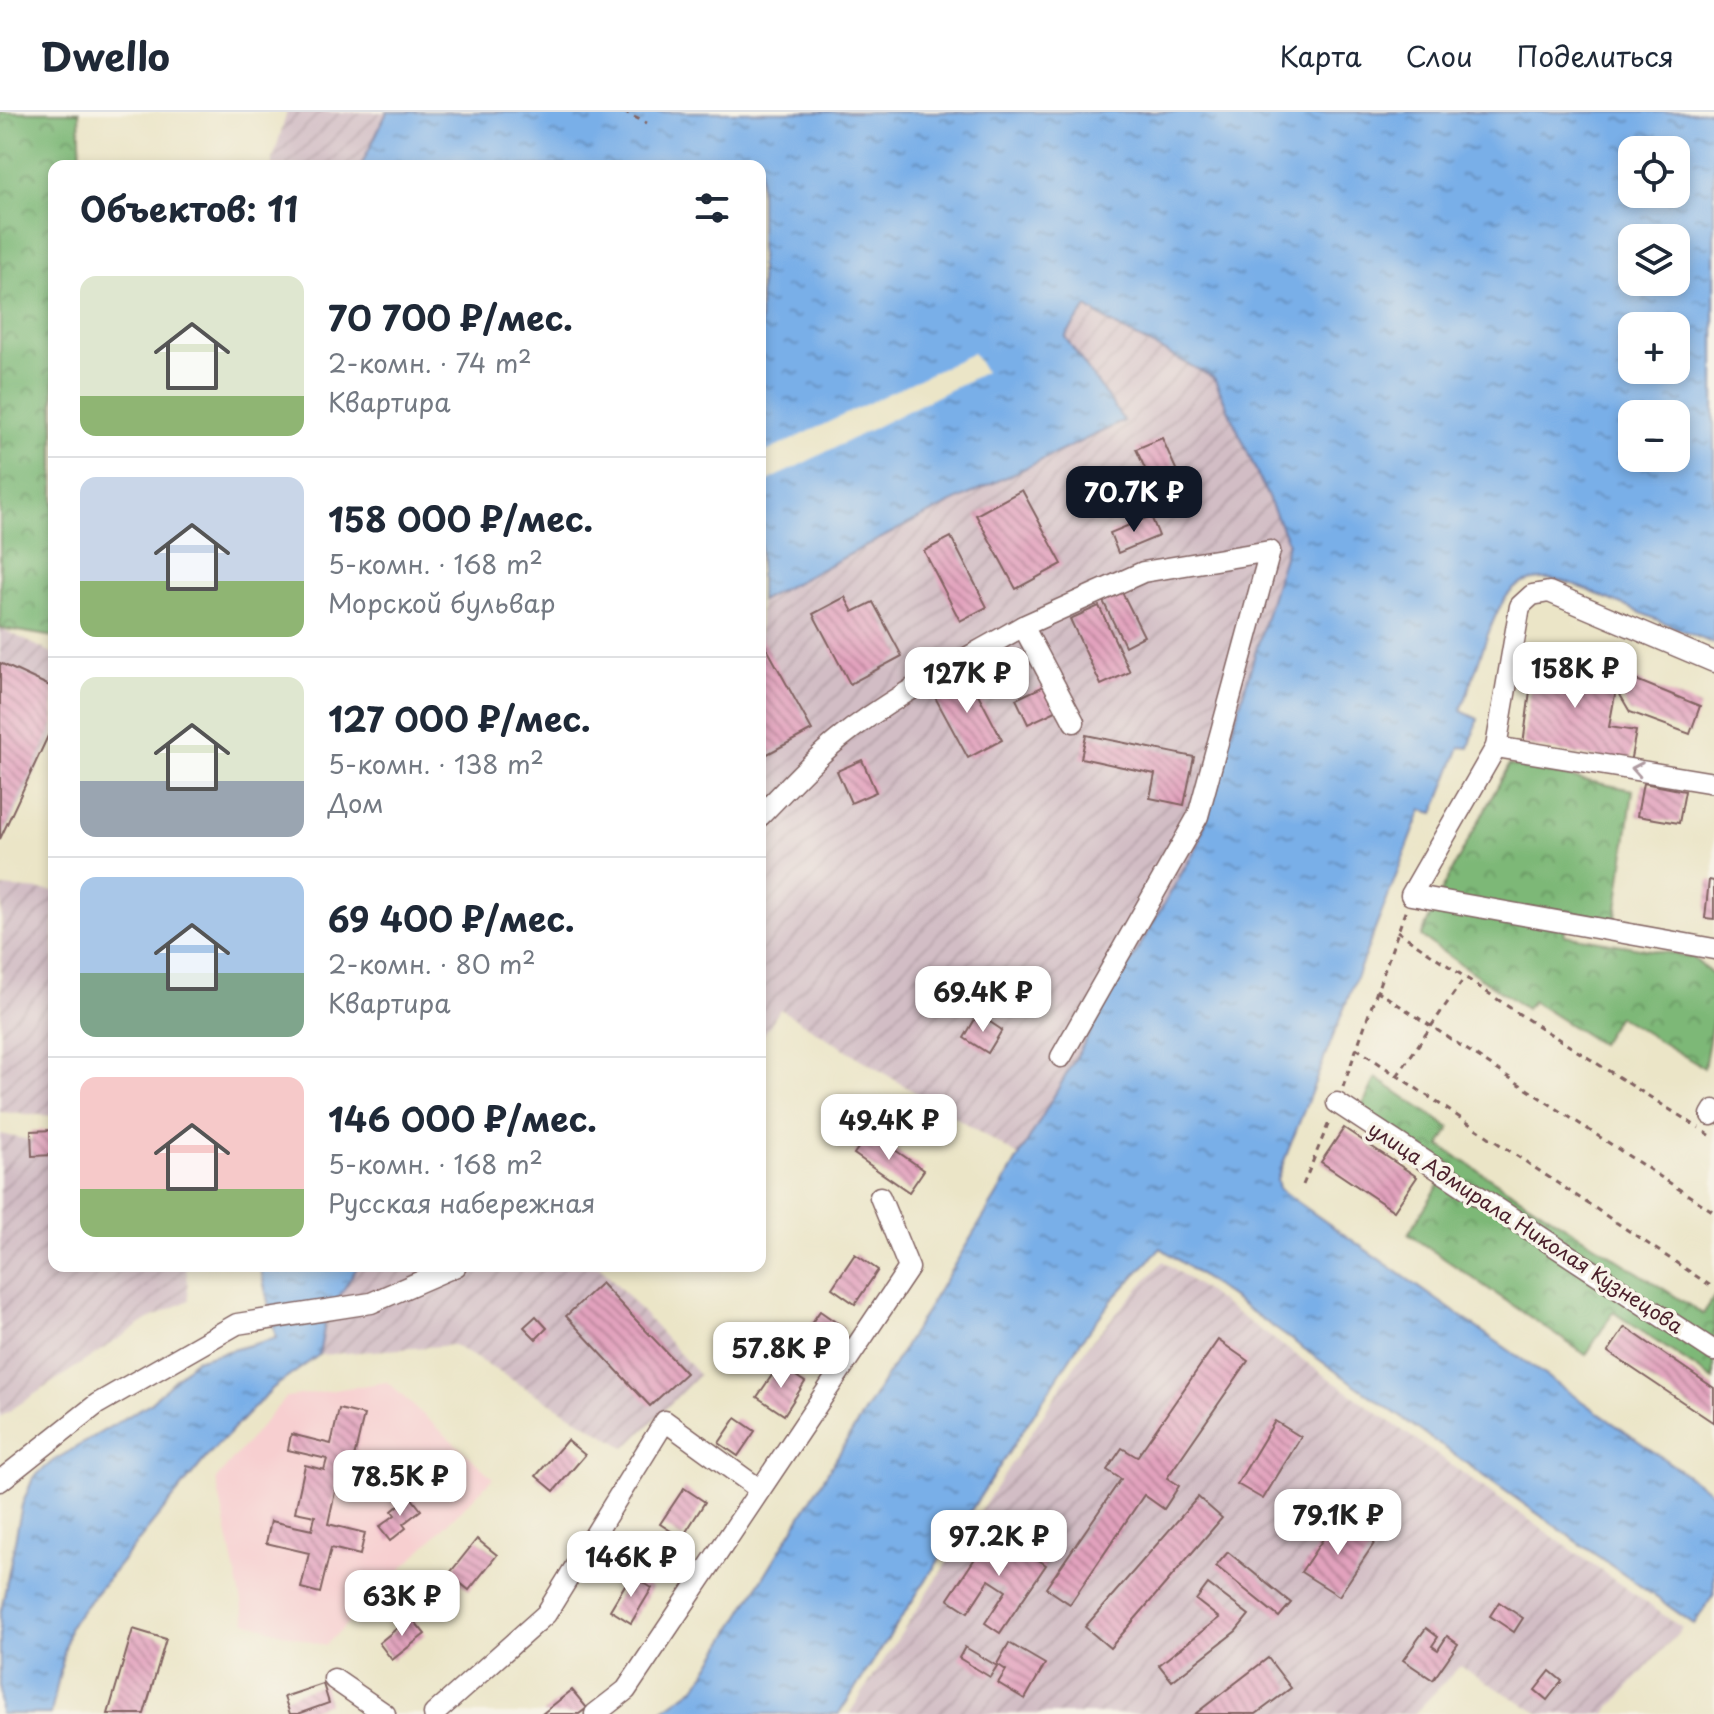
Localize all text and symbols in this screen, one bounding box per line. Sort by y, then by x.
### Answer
text: Dwello [40,27,170,84]
text: Карта [1279,34,1362,77]
text: Слои [1406,34,1473,77]
text: Поделиться [1517,34,1674,77]
map controls [1618,136,1690,472]
button: locate [1618,136,1690,208]
text: Объектов: 11 [80,182,298,234]
icon: filters [690,186,734,230]
button: layers [1618,224,1690,296]
text: 70 700 ₽/мес. [328,291,573,343]
icon: home [144,308,240,404]
button: + [1618,312,1690,384]
text: 2-комн. · 74 m² [328,343,532,382]
text: Квартира [328,382,451,421]
button: − [1618,400,1690,472]
pin: 70.7K ₽ [1060,466,1208,534]
text: 70.7K ₽ [1084,472,1184,511]
text: 158 000 ₽/мес. [328,492,593,544]
icon: home [144,509,240,605]
text: 5-комн. · 168 m² [328,544,543,583]
text: Морской бульвар [328,583,555,622]
pin: 158K ₽ [1510,642,1640,710]
pin: 127K ₽ [902,647,1032,715]
text: 158K ₽ [1531,648,1619,687]
text: 127K ₽ [923,653,1011,692]
text: 127 000 ₽/мес. [328,692,591,744]
icon: home [144,709,240,805]
text: 5-комн. · 138 m² [328,744,544,783]
one-way arrow [1630,762,1644,779]
text: Дом [328,783,384,822]
text: 69 400 ₽/мес. [328,892,575,944]
icon: home [144,909,240,1005]
text: 2-комн. · 80 m² [328,944,536,983]
pin: 69.4K ₽ [909,966,1057,1034]
text: 69.4K ₽ [933,972,1033,1011]
text: Квартира [328,983,451,1022]
text: 146 000 ₽/мес. [328,1092,597,1144]
pin: 49.4K ₽ [815,1094,963,1162]
text: 49.4K ₽ [839,1100,939,1139]
icon: home [144,1109,240,1205]
street label: улица Адмирала Николая Кузнецова [1363,1114,1690,1341]
text: 5-комн. · 168 m² [328,1144,543,1183]
text: Русская набережная [328,1183,596,1222]
pin: 57.8K ₽ [707,1322,855,1390]
text: 57.8K ₽ [731,1328,831,1367]
pin: 78.5K ₽ [326,1450,474,1518]
text: 78.5K ₽ [351,1456,449,1495]
pin: 79.1K ₽ [1264,1489,1412,1557]
text: 79.1K ₽ [1292,1495,1384,1534]
pin: 97.2K ₽ [925,1510,1073,1578]
text: 97.2K ₽ [949,1516,1049,1555]
pin: 146K ₽ [566,1531,696,1599]
text: 146K ₽ [585,1537,677,1576]
pin: 63K ₽ [346,1570,458,1638]
text: 63K ₽ [363,1576,441,1615]

